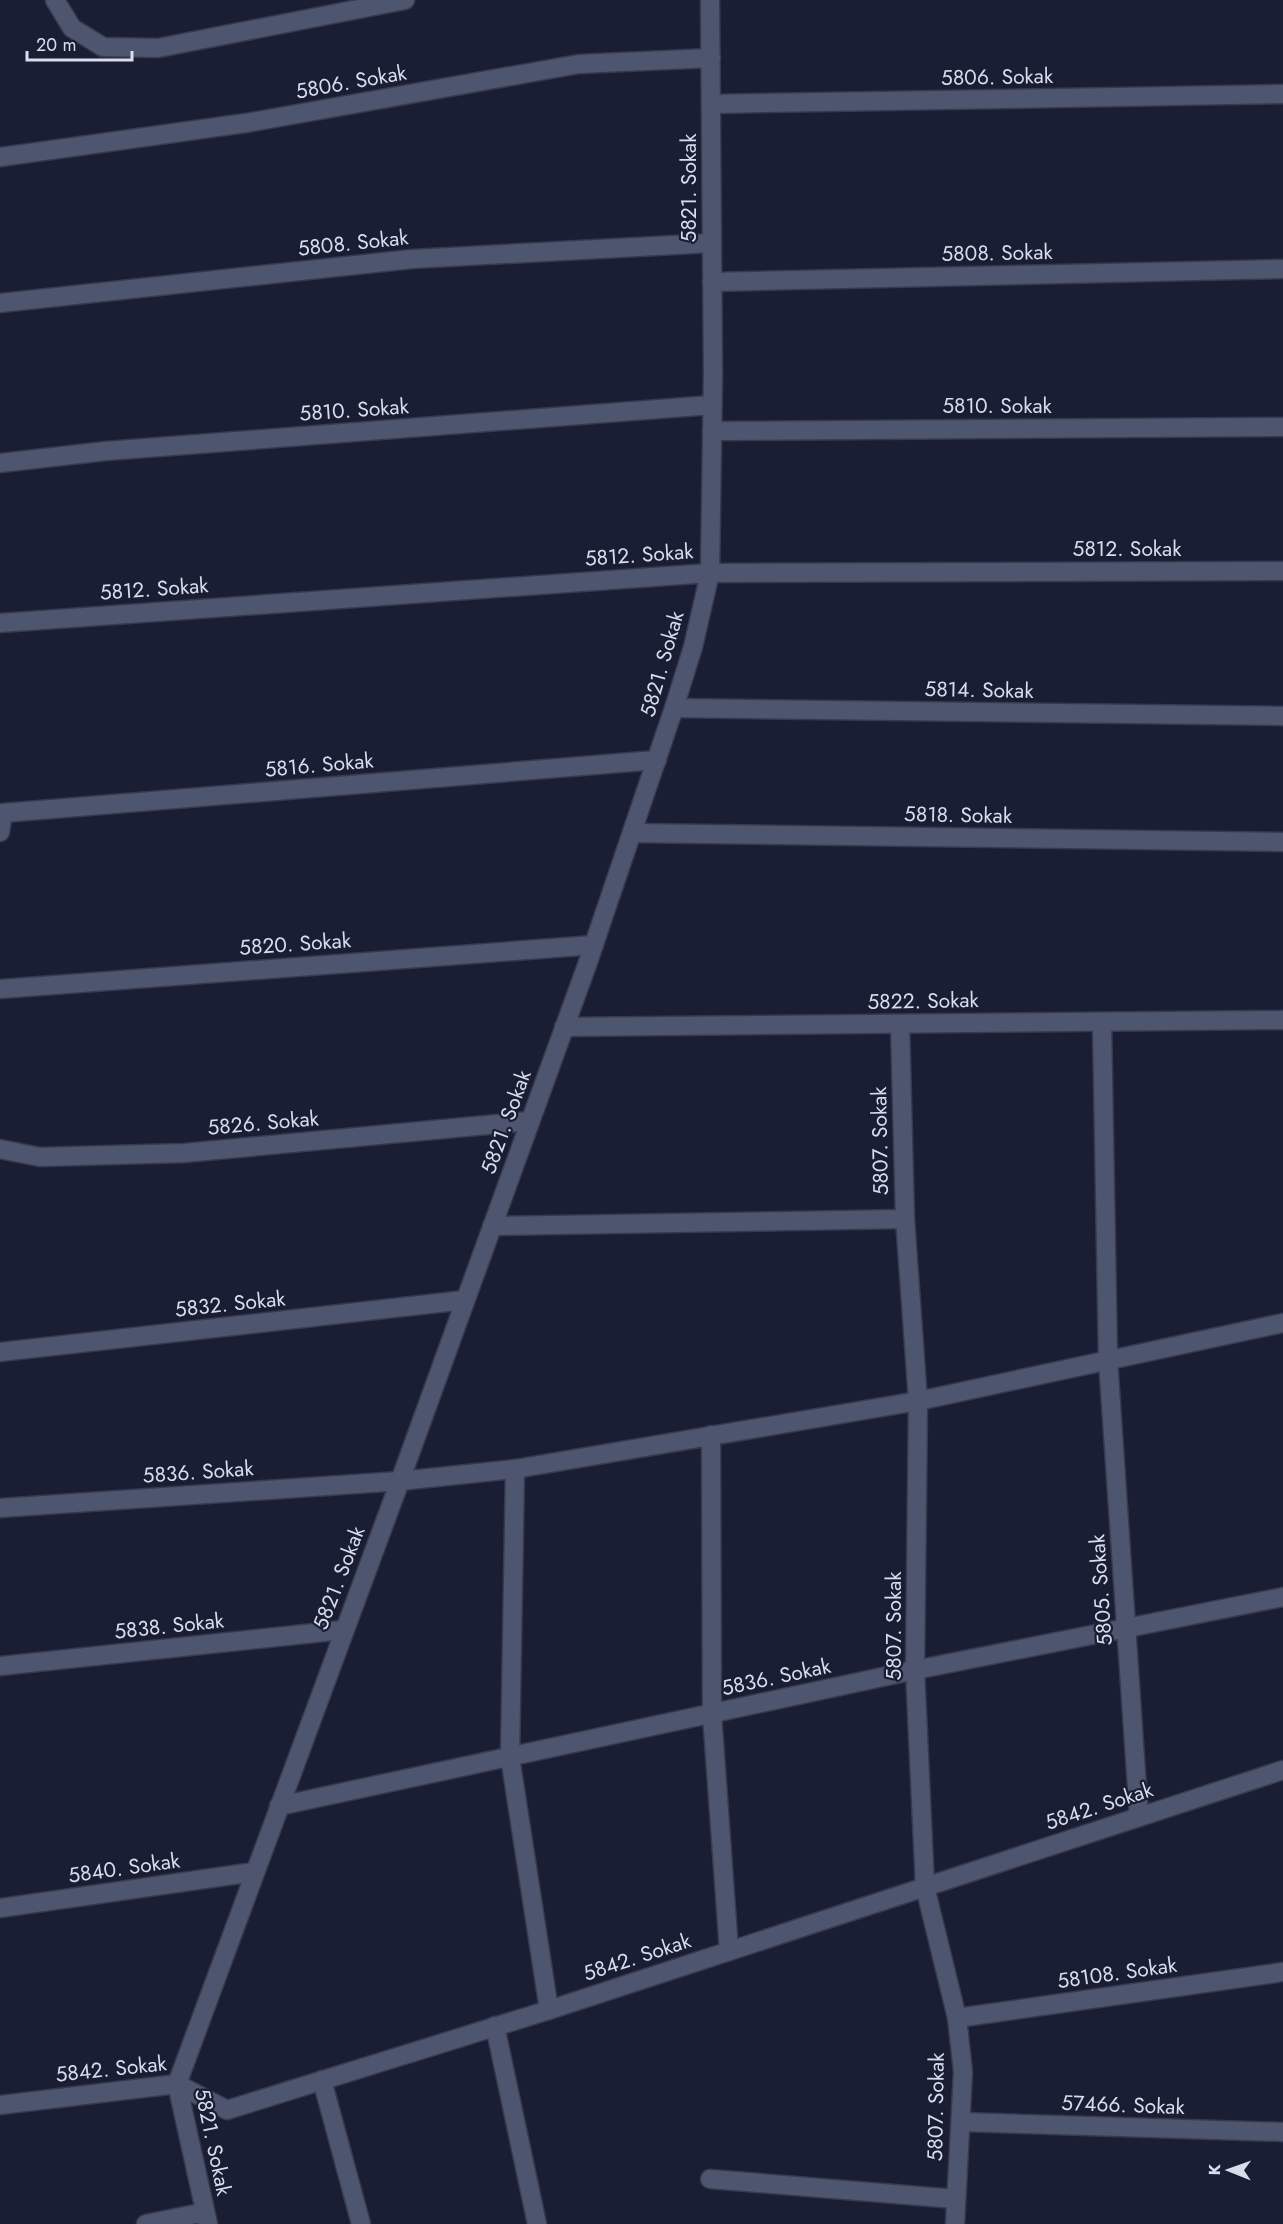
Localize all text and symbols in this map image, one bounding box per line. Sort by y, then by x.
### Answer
scale bar [27,24,132,62]
text: 20 m [36,32,76,58]
street label: 5806. Sokak [293,57,410,107]
street label: 5806. Sokak [941,61,1054,93]
street label: 5821. Sokak [674,133,704,242]
street label: 5808. Sokak [296,222,411,264]
street label: 5808. Sokak [941,237,1054,269]
street label: 5810. Sokak [298,391,410,429]
street label: 5810. Sokak [942,391,1053,421]
street label: 5812. Sokak [1073,534,1182,564]
street label: 5812. Sokak [584,536,695,574]
street label: 5812. Sokak [99,570,210,608]
street label: 5821. Sokak [633,607,692,720]
street label: 5814. Sokak [924,674,1035,706]
street label: 5816. Sokak [263,745,375,785]
street label: 5818. Sokak [904,799,1013,831]
street label: 5820. Sokak [238,925,353,963]
street label: 5822. Sokak [867,985,980,1017]
street label: 5821. Sokak [473,1065,539,1178]
street label: 5807. Sokak [864,1085,896,1196]
street label: 5826. Sokak [206,1103,321,1143]
street label: 5832. Sokak [173,1283,287,1325]
street label: 5836. Sokak [142,1453,255,1491]
street label: 5821. Sokak [305,1521,373,1634]
street label: 5805. Sokak [1082,1532,1120,1647]
street label: 5807. Sokak [879,1571,909,1681]
street label: 5838. Sokak [113,1605,226,1647]
street label: 5836. Sokak [719,1651,834,1703]
street label: 5842. Sokak [1041,1774,1157,1838]
street label: 5840. Sokak [66,1845,182,1891]
street label: 5842. Sokak [579,1925,695,1989]
street label: 58108. Sokak [1055,1950,1180,1996]
street label: 5842. Sokak [54,2048,169,2090]
street label: 5807. Sokak [920,2051,952,2162]
street label: 5821. Sokak [187,2086,239,2199]
street label: 57466. Sokak [1061,2088,1186,2122]
north arrow [1199,2140,1259,2200]
text: K [1203,2163,1226,2176]

